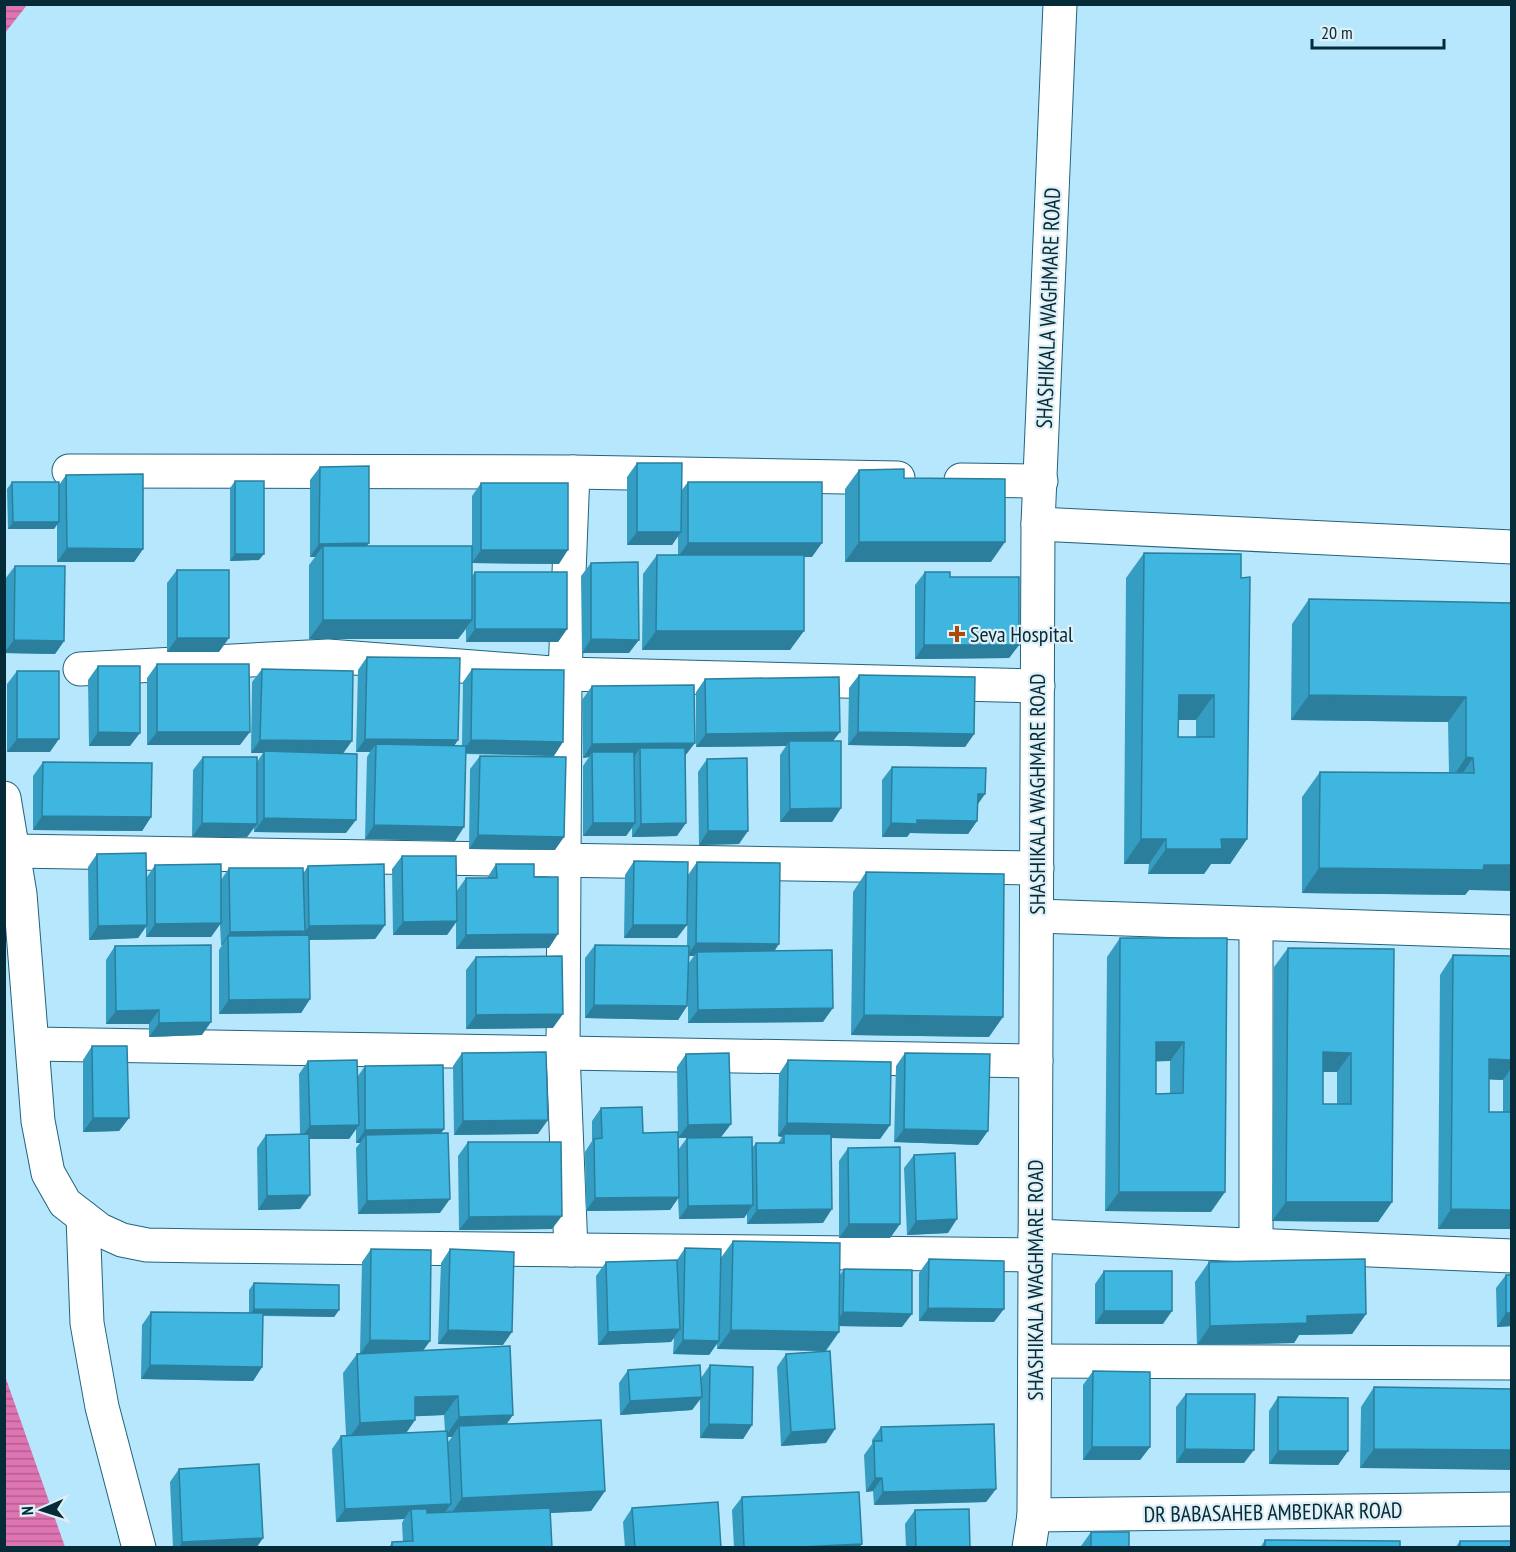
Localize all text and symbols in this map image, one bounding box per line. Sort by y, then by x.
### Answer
scale bar [1312,12,1444,50]
text: 20 m [1321,21,1353,44]
street label: SHASHIKALA WAGHMARE ROAD [1030,187,1066,429]
place label: Seva Hospital [970,620,1074,648]
marker: Seva Hospital [948,625,966,643]
street label: SHASHIKALA WAGHMARE ROAD [1023,673,1051,915]
street label: SHASHIKALA WAGHMARE ROAD [1021,1159,1049,1401]
north arrow [12,1480,72,1540]
street label: DR BABASAHEB AMBEDKAR ROAD [1143,1496,1403,1528]
text: N [17,1506,37,1516]

